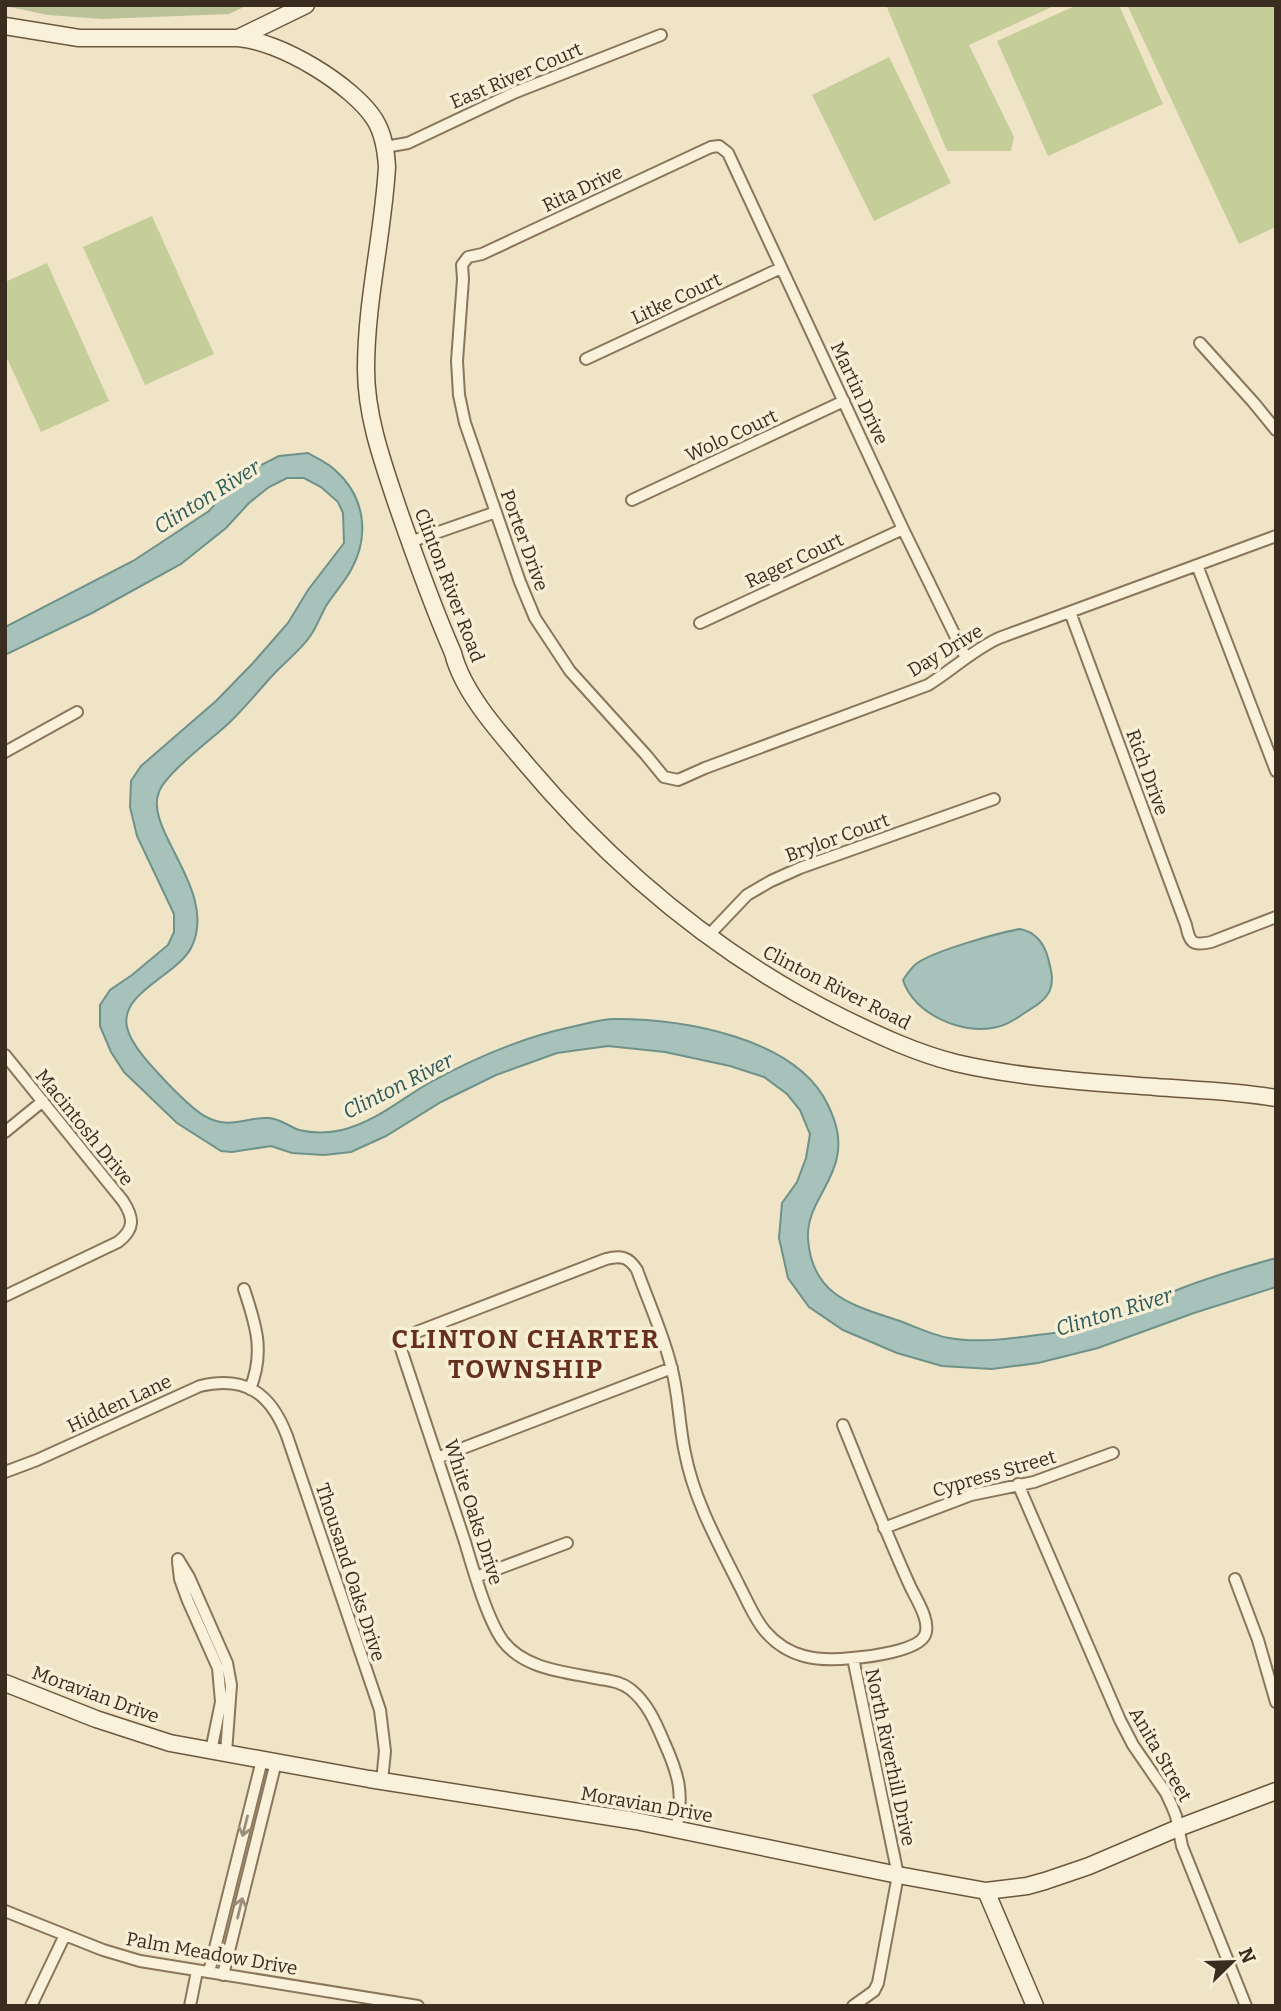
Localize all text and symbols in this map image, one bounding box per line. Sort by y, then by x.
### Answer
street label: East River Court [447,37,586,114]
street label: Rita Drive [539,160,626,217]
street label: Litke Court [628,268,725,329]
street label: Martin Drive [826,338,893,448]
street label: Wolo Court [682,404,781,467]
water label: Clinton River [149,453,266,540]
street label: Porter Drive [496,486,554,594]
street label: Clinton River Road [410,505,489,665]
street label: Rager Court [742,528,847,593]
street label: Day Drive [903,619,987,682]
street label: Rich Drive [1121,726,1174,818]
street label: Brylor Court [782,808,892,867]
street label: Clinton River Road [759,940,914,1035]
water label: Clinton River [338,1046,459,1125]
street label: Macintosh Drive [31,1064,139,1190]
water label: Clinton River [1053,1282,1177,1342]
district label: CLINTON CHARTER TOWNSHIP [392,1324,660,1385]
street label: Hidden Lane [63,1369,175,1438]
street label: White Oaks Drive [439,1437,508,1588]
street label: Cypress Street [930,1445,1058,1502]
street label: Thousand Oaks Drive [311,1480,390,1664]
street label: Moravian Drive [29,1661,163,1728]
street label: North Riverhill Drive [860,1666,921,1848]
street label: Anita Street [1124,1703,1197,1806]
street label: Moravian Drive [579,1782,715,1827]
one-way arrow [238,1814,251,1837]
one-way arrow [234,1897,247,1920]
street label: Palm Meadow Drive [124,1927,299,1980]
north arrow [1197,1927,1267,1997]
text: N [1234,1944,1261,1967]

